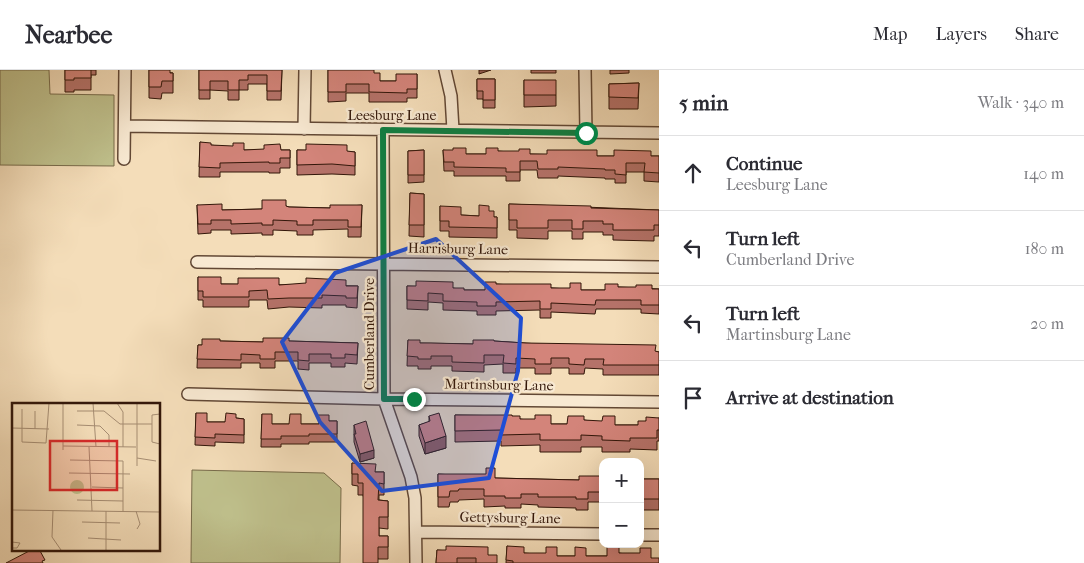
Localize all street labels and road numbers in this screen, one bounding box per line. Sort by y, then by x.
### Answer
street label: Leesburg Lane [347,107,437,124]
street label: Harrisburg Lane [408,240,508,258]
street label: Cumberland Drive [361,278,378,390]
street label: Martinsburg Lane [444,376,554,394]
street label: Gettysburg Lane [459,509,561,527]

